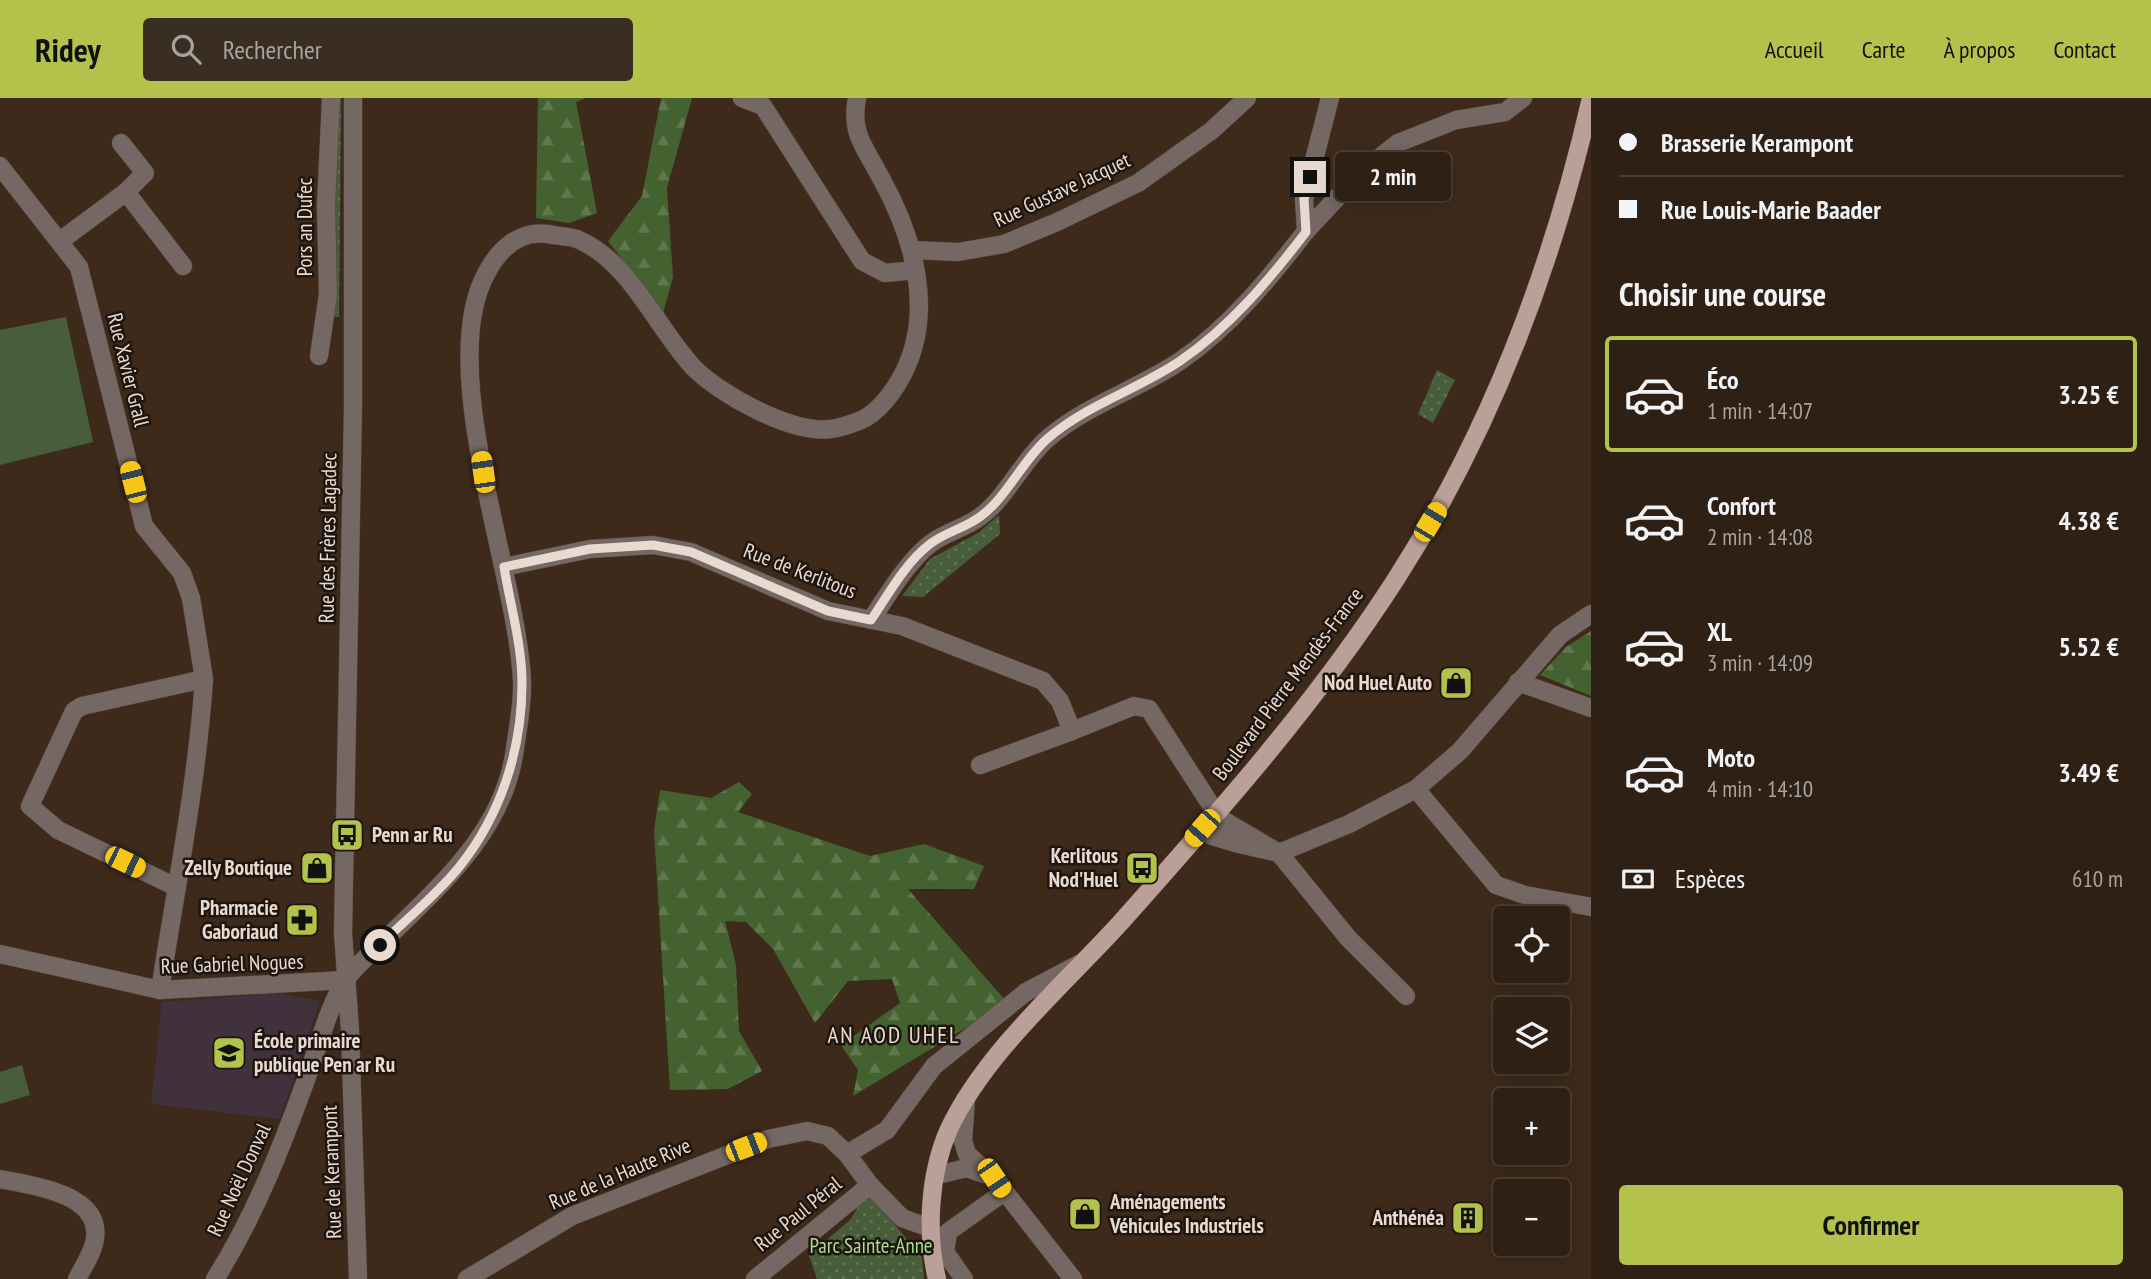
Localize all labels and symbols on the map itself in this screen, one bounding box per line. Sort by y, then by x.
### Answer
street label: Rue Gustave Jacquet [989,146,1135,233]
callout: 2 min [1334,153,1450,202]
route end [1294,161,1326,193]
street label: Pors an Dufec [291,177,318,276]
street label: Rue Xavier Grall [101,310,156,430]
car [470,450,497,494]
street label: Rue des Frères Lagadec [313,452,342,623]
car [118,459,149,505]
car [1411,499,1450,545]
street label: Rue de Kerlitous [740,537,860,604]
street label: Boulevard Pierre Mendès-France [1206,582,1369,785]
shop icon: Nod Huel Auto [1437,664,1475,702]
place label: Nod Huel Auto [1324,669,1432,696]
car [1181,805,1224,851]
bus stop icon: Penn ar Ru [328,816,366,854]
place label: Penn ar Ru [372,821,453,848]
place label: Kerlitous Nod'Huel [1049,842,1119,893]
car [102,843,149,881]
shop icon: Zelly Boutique [298,849,336,887]
bus stop icon: Kerlitous Nod'Huel [1123,849,1161,887]
place label: Zelly Boutique [184,854,292,881]
place label: Pharmacie Gaboriaud [200,894,278,945]
pharmacy icon: Pharmacie Gaboriaud [283,901,321,939]
route start [364,929,396,961]
street label: Rue Gabriel Nogues [160,948,304,979]
district label: AN AOD UHEL [827,1020,961,1049]
place label: École primaire publique Pen ar Ru [254,1027,395,1078]
school or university icon: École primaire publique Pen ar Ru [210,1034,248,1072]
street label: Rue de Kerampont [316,1104,347,1239]
street label: Rue Noël Donval [201,1119,276,1241]
car [723,1130,770,1164]
street label: Rue de la Haute Rive [545,1132,695,1216]
car [974,1155,1015,1201]
street label: Rue Paul Péral [749,1170,847,1257]
place label: Aménagements Véhicules Industriels [1109,1188,1264,1239]
shop icon: Aménagements Véhicules Industriels [1066,1195,1104,1233]
building icon: Anthénéa [1449,1199,1487,1237]
place label: Anthénéa [1371,1204,1444,1231]
park label: Parc Sainte-Anne [809,1232,933,1259]

